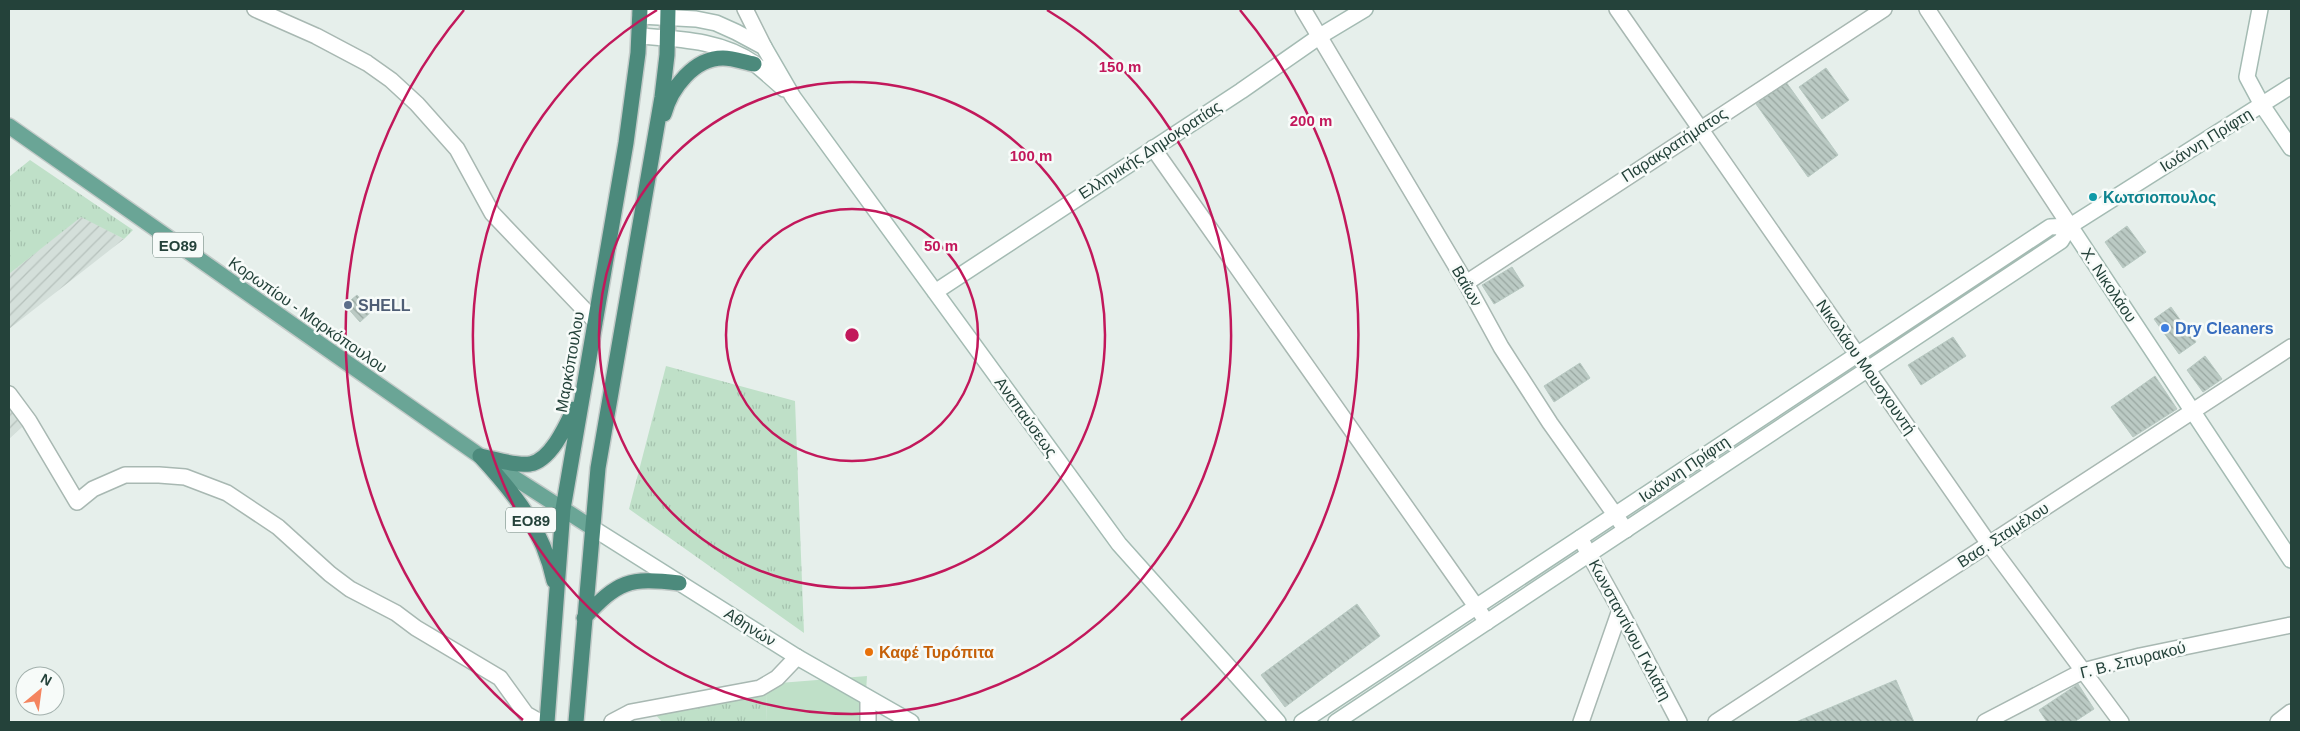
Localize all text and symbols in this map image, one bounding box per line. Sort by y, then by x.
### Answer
text: 150 m [1099,58,1141,75]
street label: Ελληνικής Δημοκρατίας [1076,97,1225,202]
street label: Παρακρατήματος [1618,105,1730,185]
street label: Ιωάννη Πρίφτη [2157,105,2255,175]
text: 200 m [1290,112,1332,129]
text: 100 m [1010,147,1052,164]
place label: Κωτσιοπουλος [2103,189,2216,207]
marker: Κωτσιοπουλος [2087,191,2099,203]
road number: ΕΟ89 [153,232,203,258]
text: 50 m [924,237,958,254]
street label: Χ. Νικολάου [2078,245,2140,325]
street label: Κορωπίου - Μαρκόπουλου [226,254,390,376]
street label: Βαΐων [1449,263,1485,309]
street label: Νικολάου Μουσχουντή [1813,296,1919,438]
place label: SHELL [358,297,411,314]
marker: SHELL [342,299,354,311]
street label: Μαρκόπουλου [553,310,587,414]
place label: Dry Cleaners [2175,320,2274,337]
marker: Dry Cleaners [2159,322,2171,334]
centre of rings [843,326,861,344]
street label: Αναπαύσεως [992,374,1061,460]
street label: Ιωάννη Πρίφτη [1636,433,1732,505]
street label: Βασ. Σταμέλου [1954,499,2052,571]
road number: ΕΟ89 [506,508,556,532]
street label: Κωνσταντίνου Γκλιάτη [1586,557,1674,703]
street label: Αθηνών [721,605,779,649]
street label: Γ. Β. Σπυρακού [2078,639,2188,681]
place label: Καφέ Τυρóπιτα [879,644,994,661]
marker: Καφέ Τυρóπιτα [863,646,875,658]
north arrow [15,666,65,716]
text: N [38,670,55,689]

